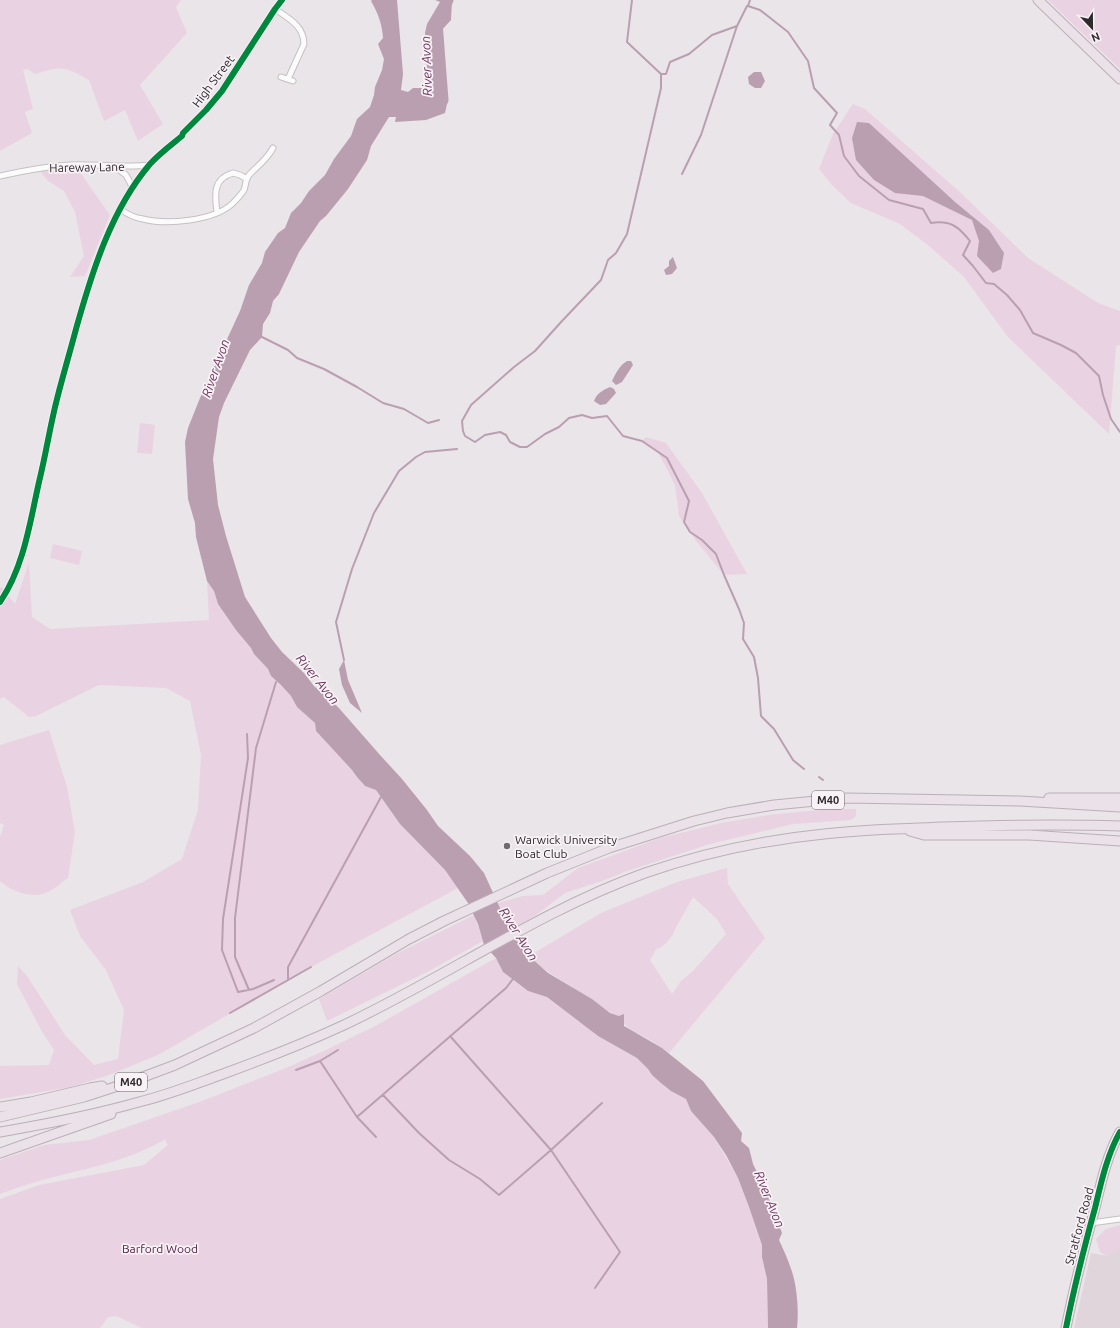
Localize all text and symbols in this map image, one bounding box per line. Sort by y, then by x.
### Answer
north arrow [1072,8,1112,48]
text: N [1090,30,1102,44]
water label: River Avon [418,36,434,96]
street label: High Street [189,52,237,109]
street label: Hareway Lane [49,160,125,174]
water label: River Avon [199,337,231,399]
water label: River Avon [294,651,342,707]
road number: M40 [812,791,844,809]
place label: Warwick University Boat Club [515,833,617,860]
marker: Warwick University Boat Club [502,841,512,851]
water label: River Avon [497,905,541,963]
road number: M40 [115,1073,147,1091]
water label: River Avon [752,1168,788,1230]
street label: Stratford Road [1062,1186,1096,1266]
park label: Barford Wood [122,1242,198,1255]

